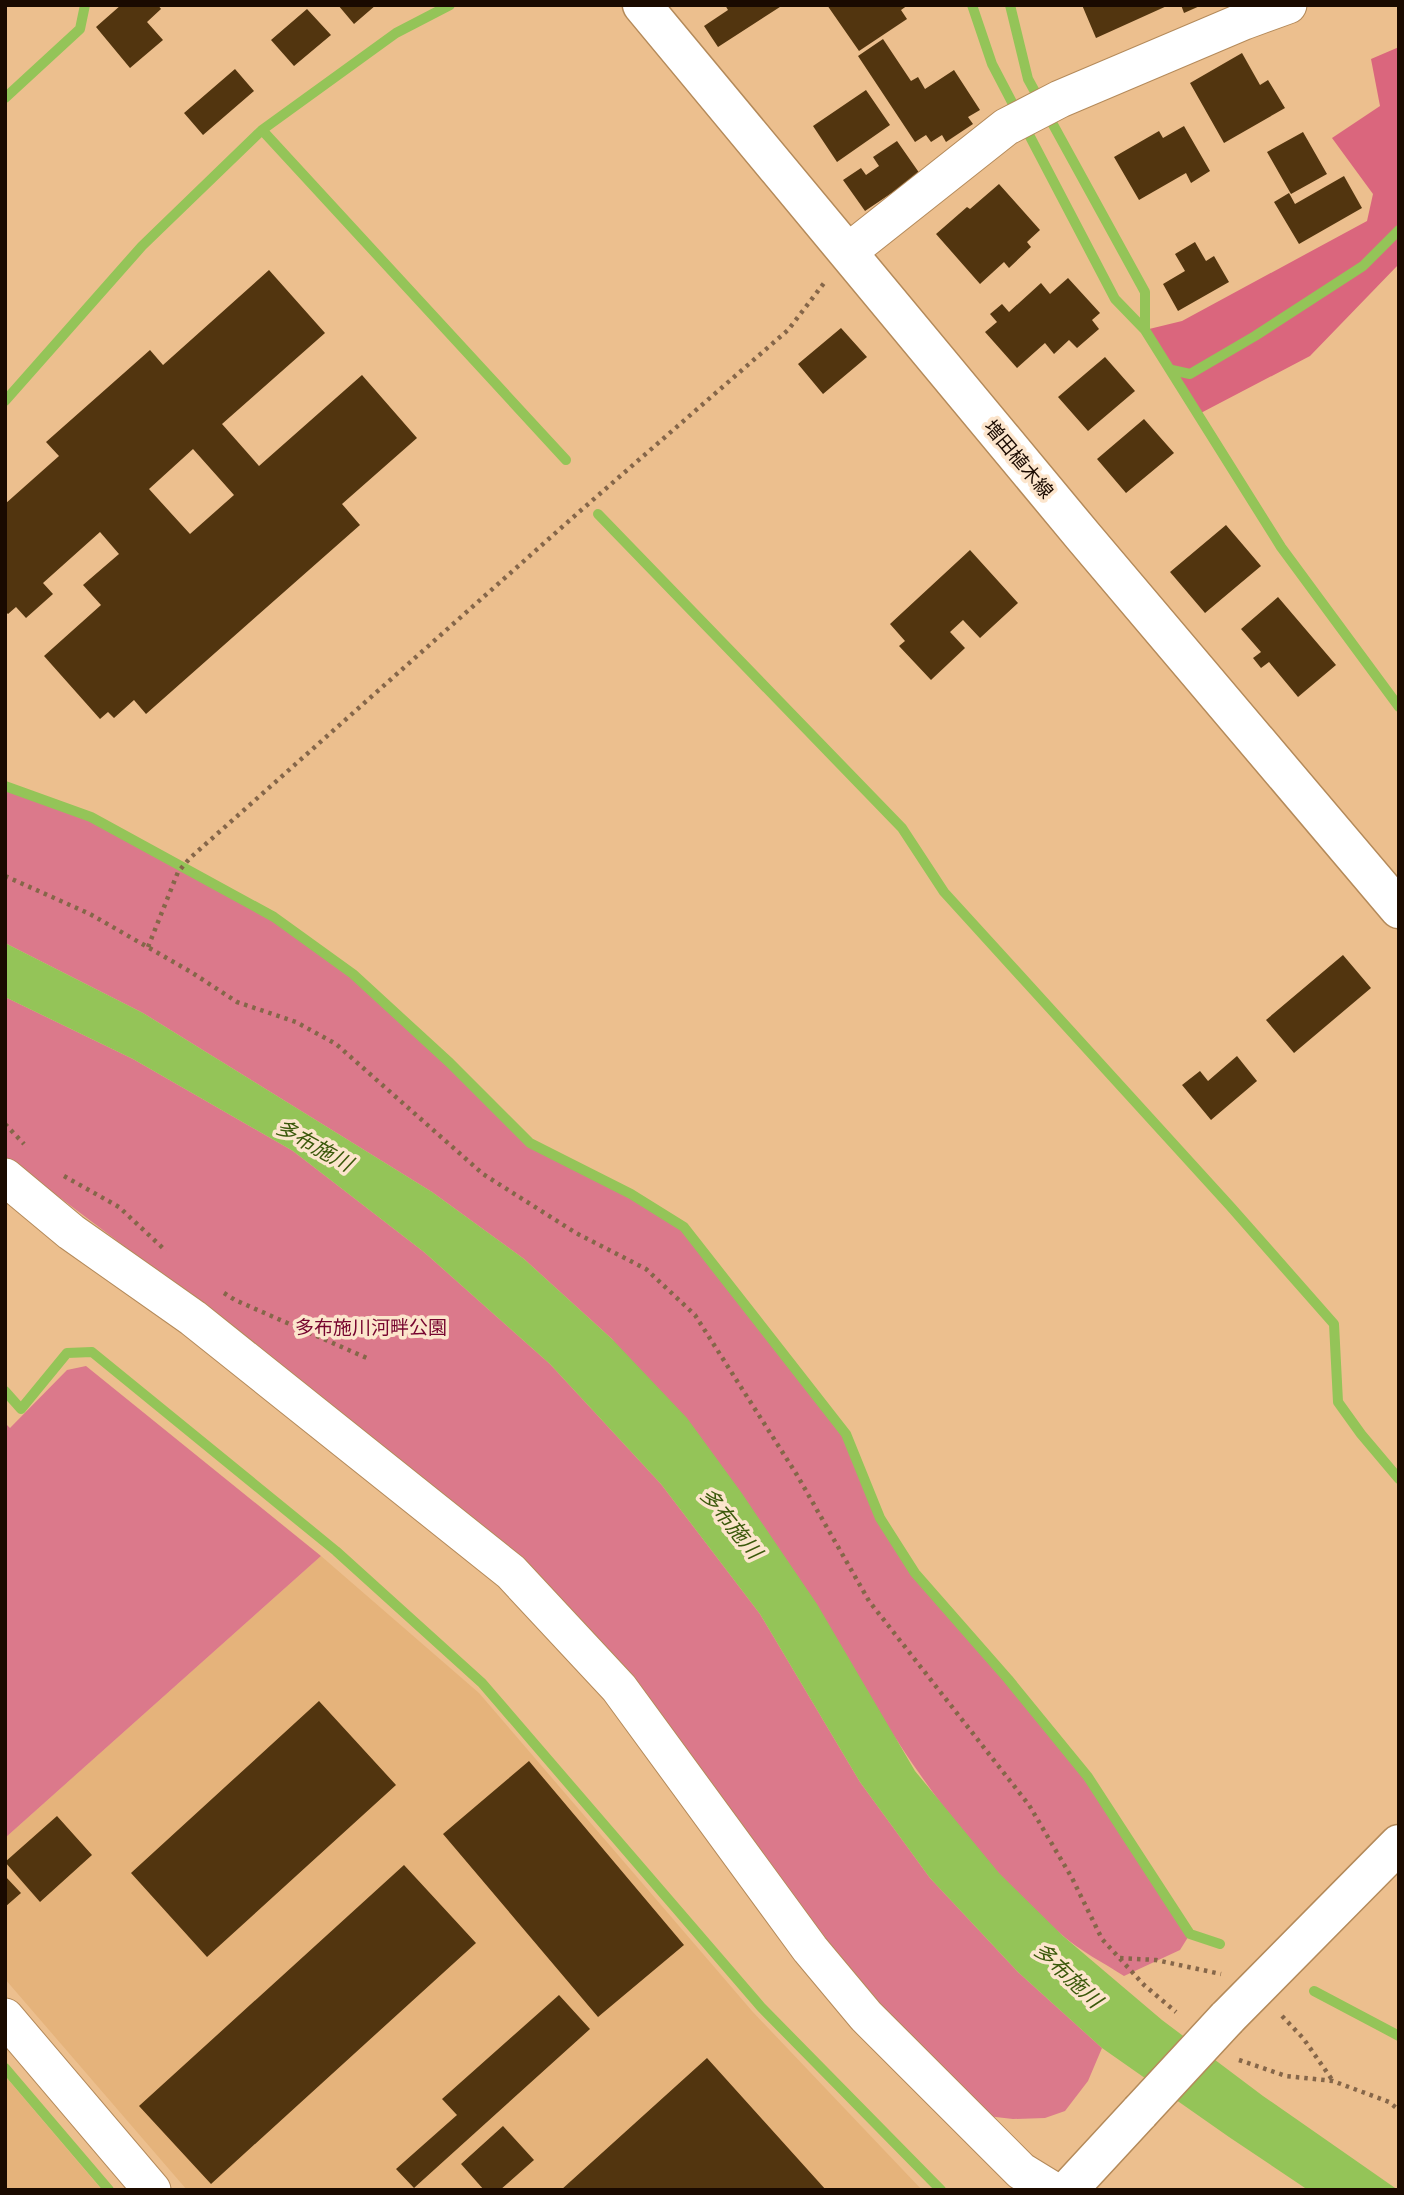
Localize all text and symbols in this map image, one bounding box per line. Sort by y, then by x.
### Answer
street label: 増田植木線 [979,414,1059,504]
water label: 多布施川 [270,1112,360,1179]
park label: 多布施川河畔公園 [295,1314,447,1340]
water label: 多布施川 [693,1481,770,1566]
water label: 多布施川 [1027,1936,1110,2016]

